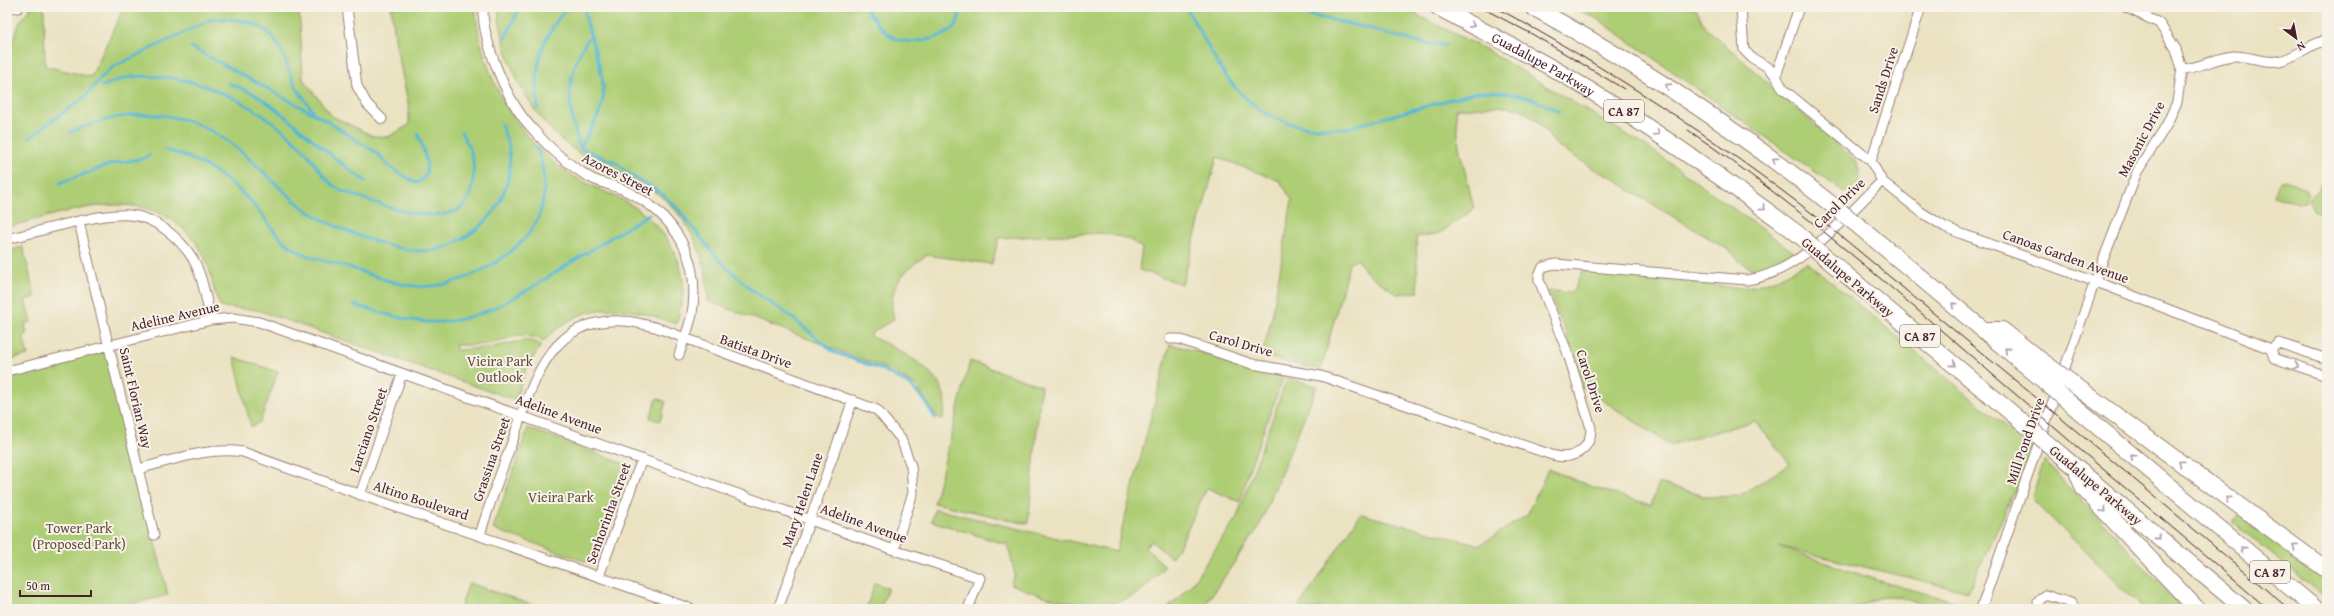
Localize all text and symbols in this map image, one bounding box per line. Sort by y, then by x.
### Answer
north arrow [2276,18,2316,58]
one-way arrow [1468,20,1475,28]
street label: Guadalupe Parkway [1488,27,1599,101]
text: N [2293,38,2309,56]
street label: Sands Drive [1863,44,1903,116]
one-way arrow [1665,83,1672,91]
street label: Masonic Drive [2113,97,2170,180]
road number: CA 87 [1604,100,1644,122]
one-way arrow [1653,128,1660,136]
street label: Azores Street [579,147,657,201]
one-way arrow [1772,158,1779,165]
street label: Carol Drive [1809,173,1870,233]
one-way arrow [1759,203,1766,211]
street label: Canoas Garden Avenue [2000,224,2132,288]
street label: Guadalupe Parkway [1797,232,1899,322]
street label: Adeline Avenue [128,296,222,336]
one-way arrow [1951,303,1958,310]
street label: Carol Drive [1207,324,1276,362]
road number: CA 87 [1900,325,1940,347]
street label: Batista Drive [717,329,795,373]
street label: Saint Florian Way [115,345,157,451]
street label: Carol Drive [1571,347,1611,416]
one-way arrow [2004,347,2011,354]
park label: Vieira Park Outlook [467,351,534,387]
one-way arrow [1948,359,1956,366]
one-way arrow [2292,361,2299,369]
street label: Larciano Street [344,384,392,475]
street label: Adeline Avenue [513,389,606,439]
street label: Mill Pond Drive [2001,394,2049,487]
street label: Grassina Street [467,414,515,504]
street label: Guadalupe Parkway [2045,440,2147,530]
street label: Mary Helen Lane [776,449,828,550]
one-way arrow [2131,454,2138,461]
street label: Senhorinha Street [580,459,636,567]
one-way arrow [2178,461,2185,468]
street label: Altino Boulevard [371,475,472,525]
park label: Vieira Park [528,487,595,507]
one-way arrow [2226,496,2233,503]
street label: Adeline Avenue [818,498,911,548]
one-way arrow [2099,505,2107,513]
park label: Tower Park (Proposed Park) [32,518,126,554]
one-way arrow [2153,532,2161,539]
one-way arrow [2292,544,2299,552]
one-way arrow [2240,546,2247,553]
road number: CA 87 [2250,561,2290,583]
scale bar [20,572,91,598]
text: 50 m [26,577,50,594]

